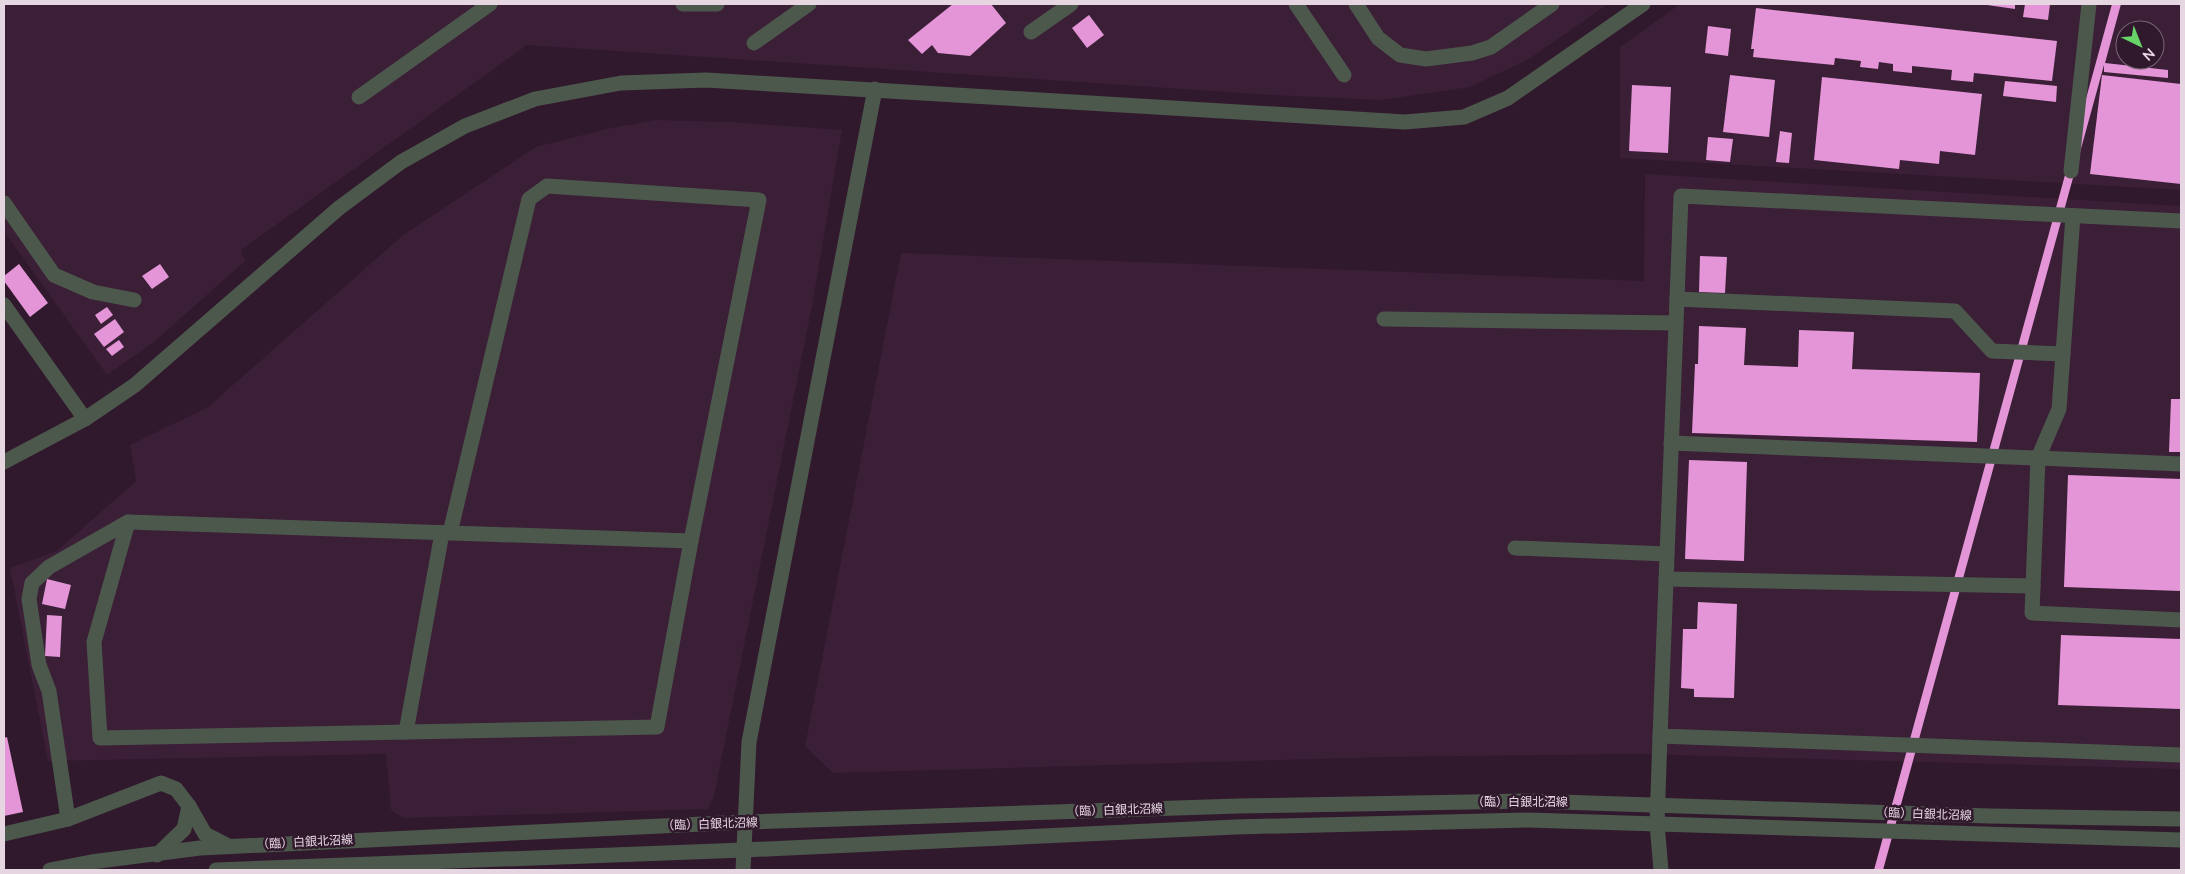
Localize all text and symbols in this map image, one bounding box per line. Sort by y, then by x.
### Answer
north arrow [2115,20,2165,70]
text: N [2139,44,2159,65]
street label: （臨）白銀北沼線 [1472,794,1568,809]
street label: （臨）白銀北沼線 [1067,800,1163,819]
street label: （臨）白銀北沼線 [1876,804,1972,823]
street label: （臨）白銀北沼線 [662,814,758,833]
street label: （臨）白銀北沼線 [257,831,353,852]

